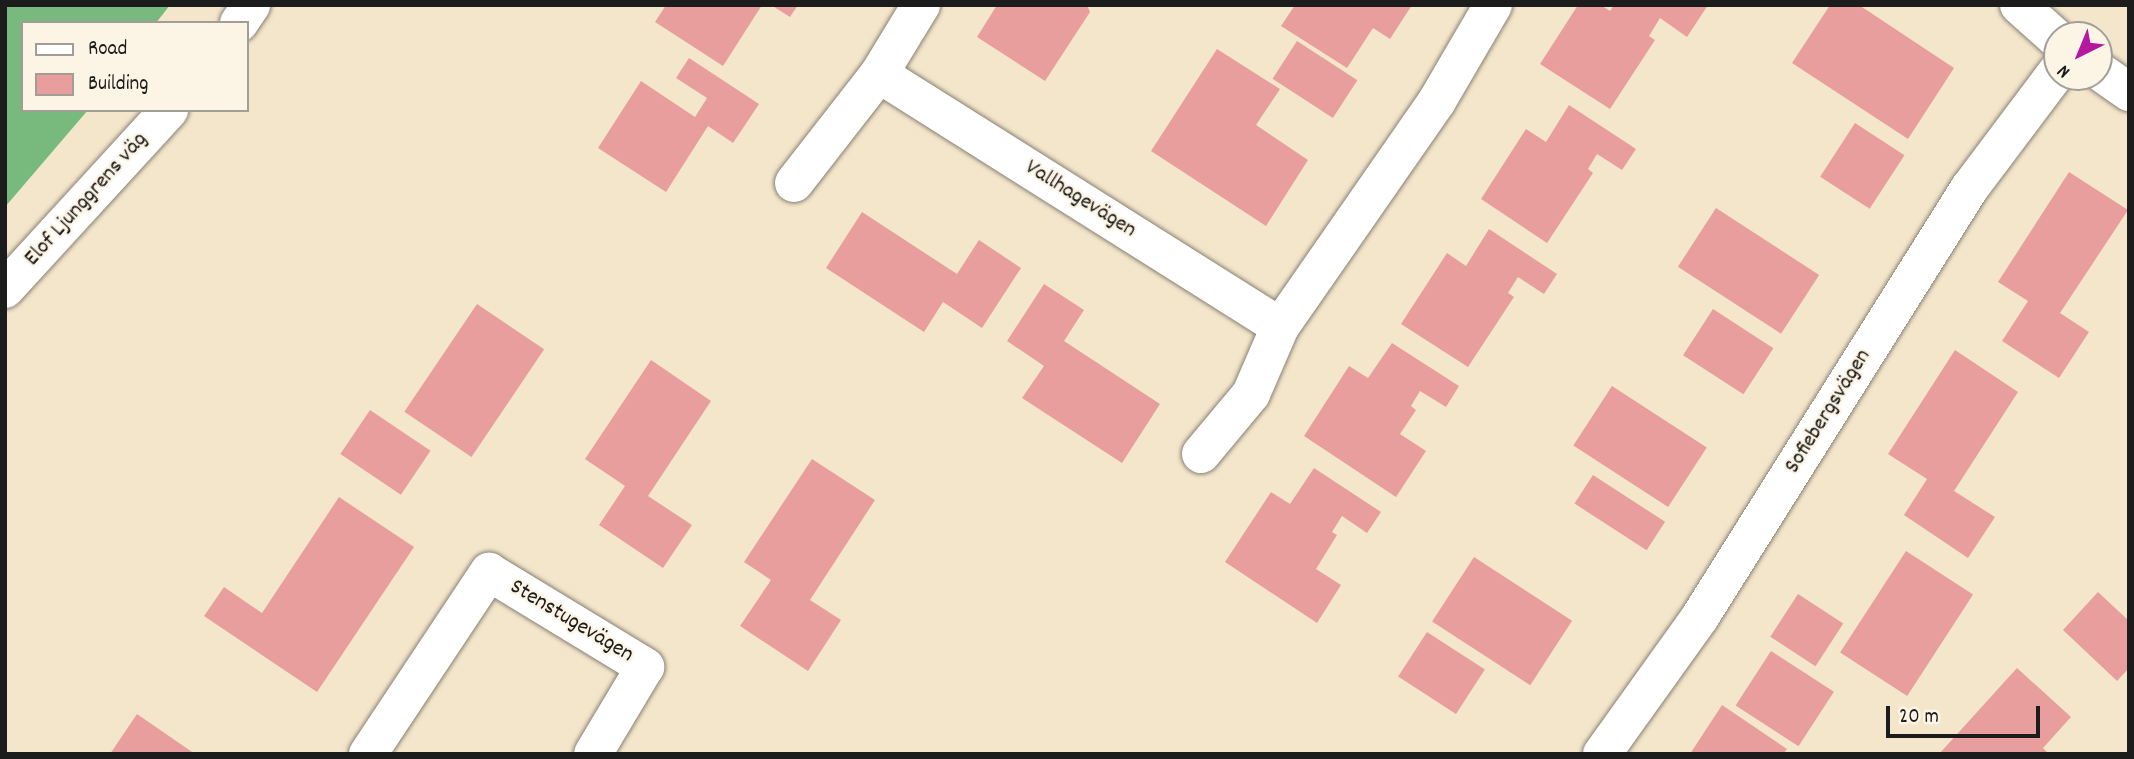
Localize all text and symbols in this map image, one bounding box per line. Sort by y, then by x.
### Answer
legend [21,21,248,112]
north arrow [2043,21,2113,91]
text: Road [88,35,127,65]
text: N [2052,57,2077,83]
text: Building [88,70,148,100]
street label: Elof Ljunggrens väg [20,127,154,273]
street label: Vallhagevägen [1019,155,1141,245]
street label: Sofiebergsvägen [1780,345,1878,479]
street label: Stenstugevägen [504,574,638,670]
scale bar [1889,692,2043,736]
text: 20 m [1899,703,1939,733]

